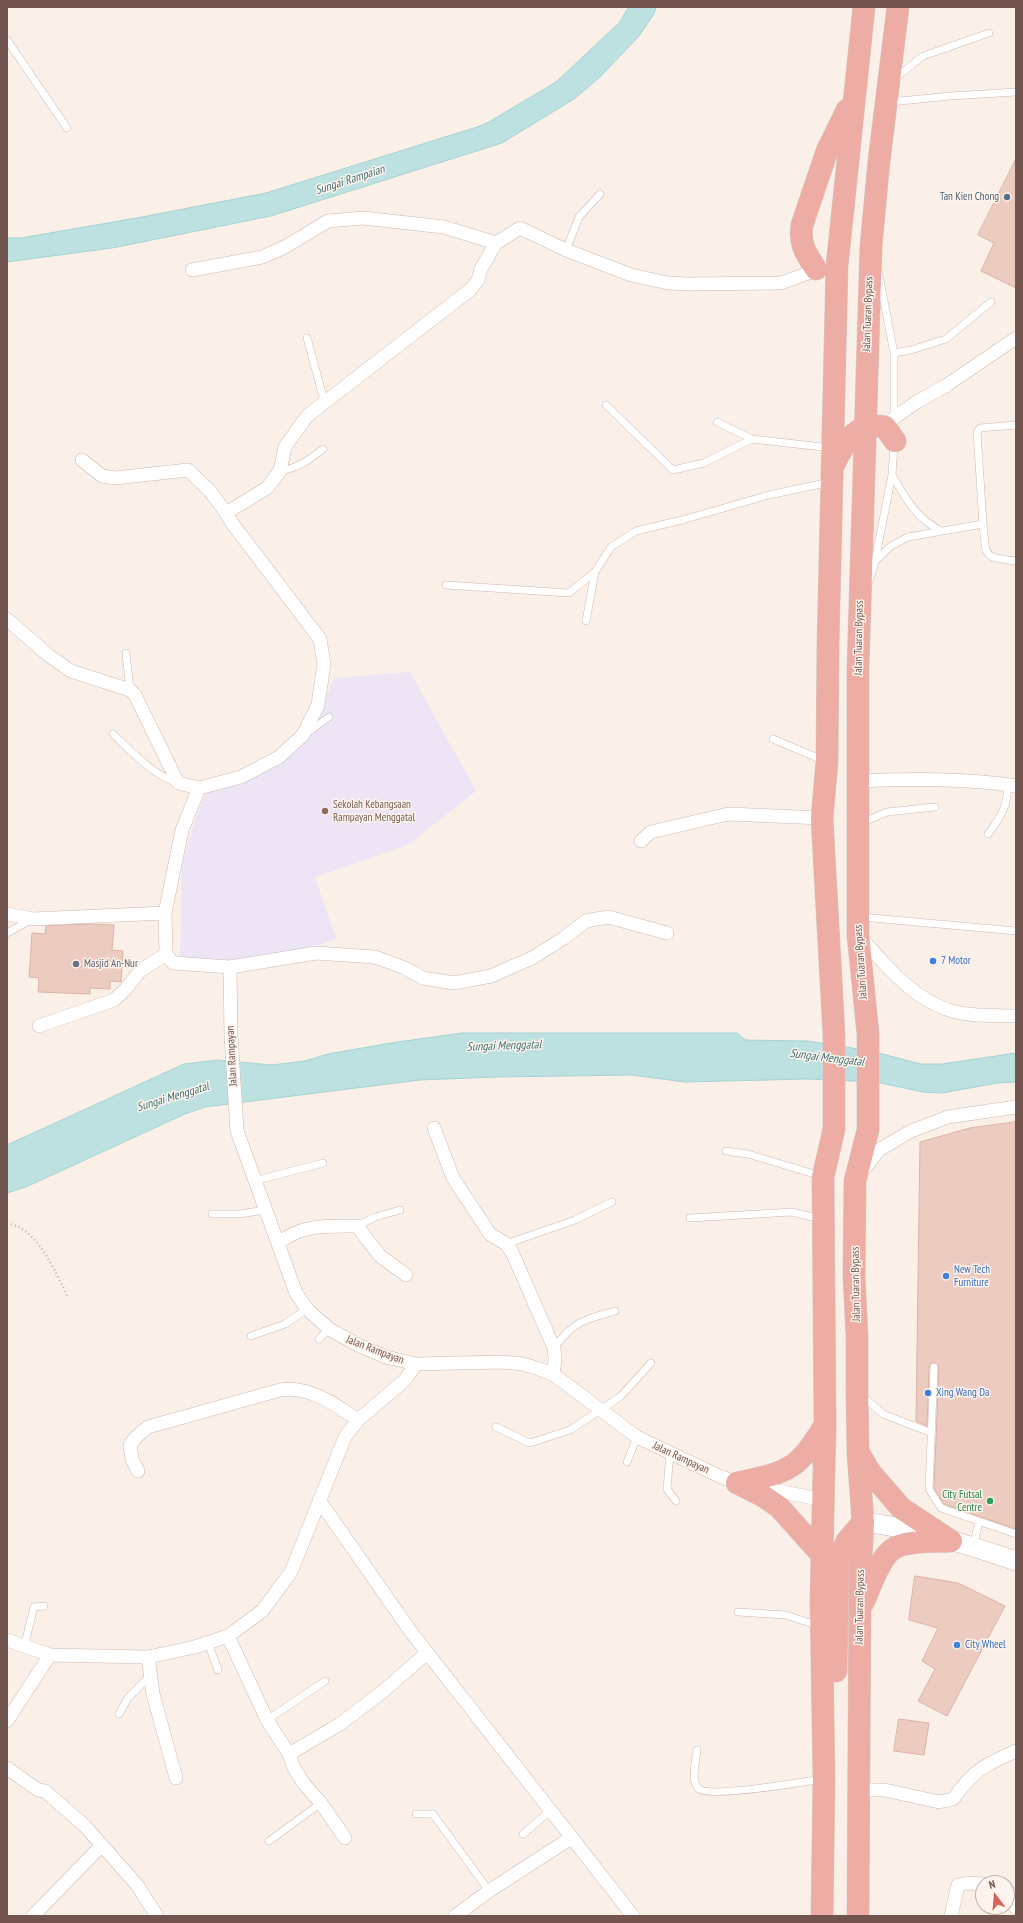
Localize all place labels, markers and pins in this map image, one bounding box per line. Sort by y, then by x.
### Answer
place label: Tan Kien Chong [940,190,999,204]
marker: Tan Kien Chong [1002,192,1012,202]
place label: Sekolah Kebangsaan Rampayan Menggatal [333,798,415,824]
marker: Sekolah Kebangsaan Rampayan Menggatal [320,806,330,816]
place label: 7 Motor [941,954,971,968]
marker: 7 Motor [928,956,938,966]
place label: Masjid An-Nur [84,957,138,971]
marker: Masjid An-Nur [71,959,81,969]
place label: New Tech Furniture [954,1263,990,1289]
marker: New Tech Furniture [941,1271,951,1281]
place label: Xing Wang Da [936,1386,989,1400]
marker: Xing Wang Da [923,1388,933,1398]
place label: City Futsal Centre [942,1488,982,1514]
marker: City Futsal Centre [985,1496,995,1506]
place label: City Wheel [965,1638,1006,1652]
marker: City Wheel [952,1640,962,1650]

